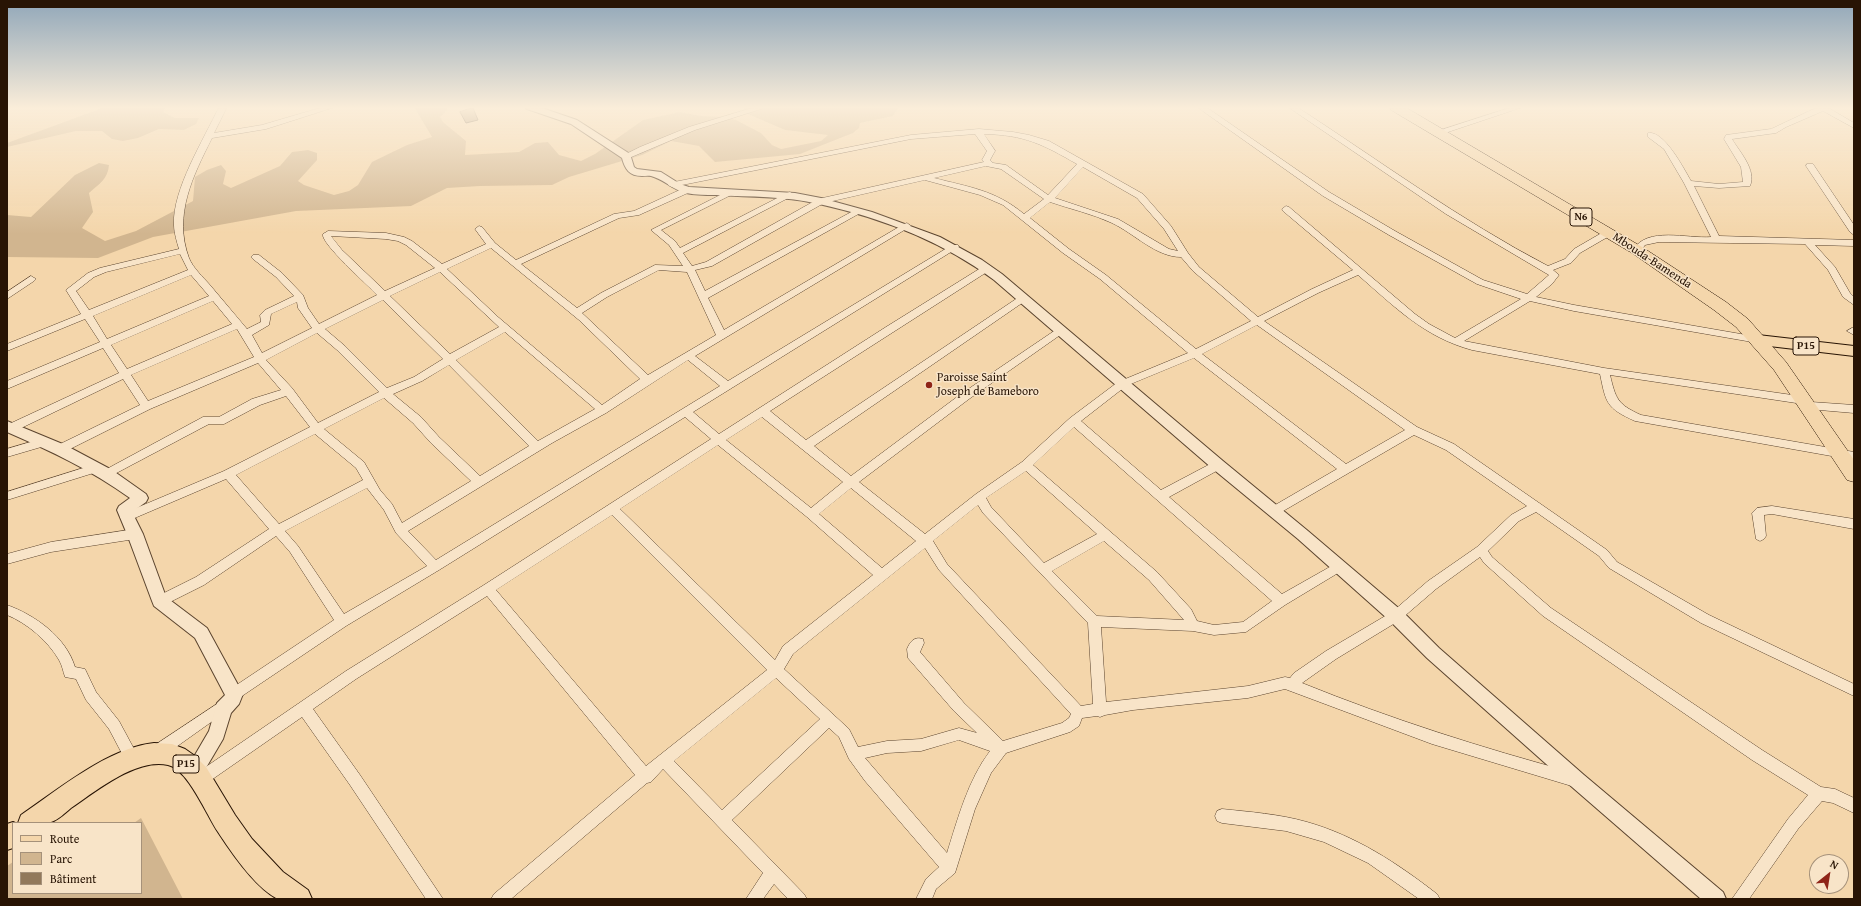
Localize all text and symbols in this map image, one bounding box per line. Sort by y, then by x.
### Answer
road number: N6 [1570,208,1592,226]
street label: Mbouda-Bamenda [1610,230,1694,292]
road number: P15 [1793,337,1819,355]
place label: Paroisse Saint Joseph de Bameboro [937,371,1039,399]
marker: Paroisse Saint Joseph de Bameboro [924,380,934,390]
road number: P15 [173,755,199,773]
legend [12,822,142,894]
text: Route [50,830,79,847]
text: Parc [50,850,72,867]
north arrow [1809,854,1849,894]
text: N [1827,856,1842,873]
text: Bâtiment [50,870,97,887]

